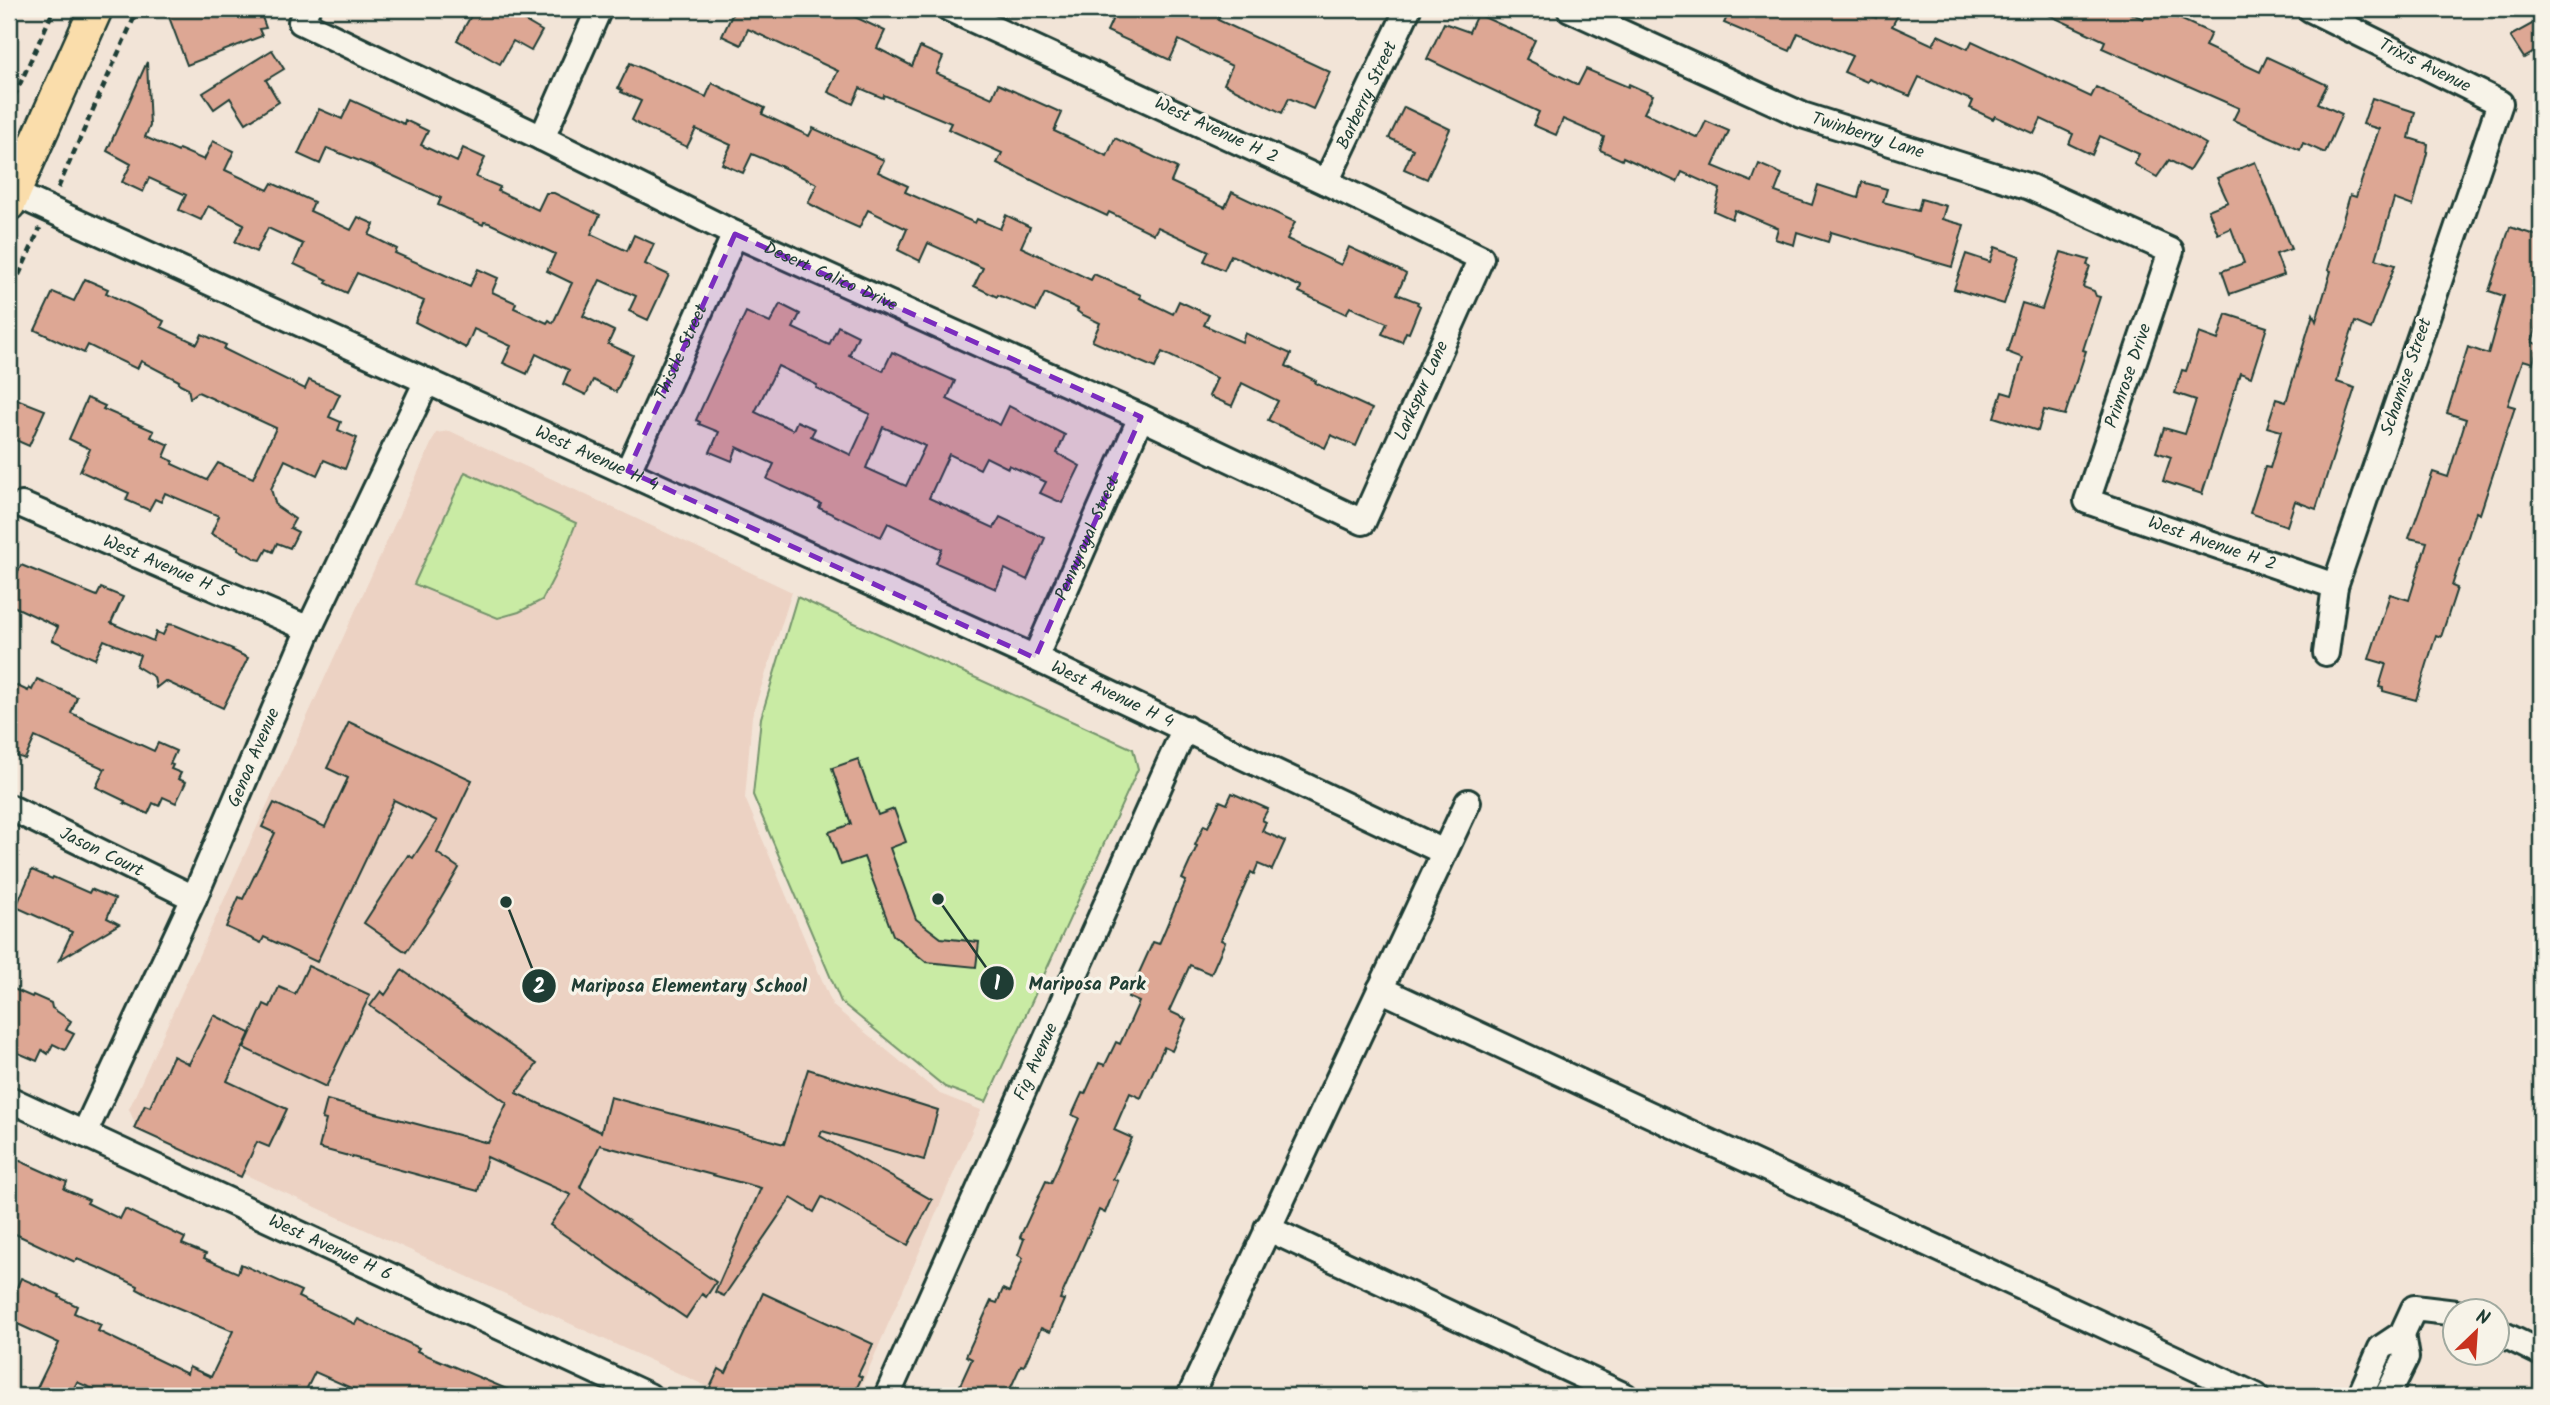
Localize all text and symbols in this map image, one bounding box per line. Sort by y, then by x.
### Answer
street label: Trixis Avenue [2374,31,2476,101]
street label: Barberry Street [1329,35,1406,154]
street label: West Avenue H 2 [1149,90,1283,172]
street label: Twinberry Lane [1808,104,1928,167]
street label: Desert Calico Drive [759,234,902,320]
street label: Thistle Street [647,298,716,406]
street label: Schamise Street [2373,313,2441,440]
street label: Primrose Drive [2098,320,2160,432]
street label: Larkspur Lane [1387,336,1457,445]
street label: West Avenue H 4 [530,418,664,500]
street label: Pennyroyal Street [1048,470,1128,605]
street label: West Avenue H 2 [2144,508,2280,579]
street label: West Avenue H 5 [98,527,233,607]
street label: West Avenue H 4 [1046,653,1179,736]
street label: Genoa Avenue [220,703,288,812]
street label: Jason Court [55,820,149,886]
callout: Mariposa Park [979,963,1159,1003]
callout: Mariposa Elementary School [522,966,821,1006]
text: 1 [994,968,1001,1001]
text: Mariposa Park [1028,970,1146,1000]
text: 2 [533,971,545,1004]
text: Mariposa Elementary School [571,972,808,1002]
street label: Fig Avenue [1006,1018,1066,1105]
street label: West Avenue H 6 [263,1207,397,1289]
north arrow [2442,1296,2512,1366]
text: N [2471,1302,2494,1335]

